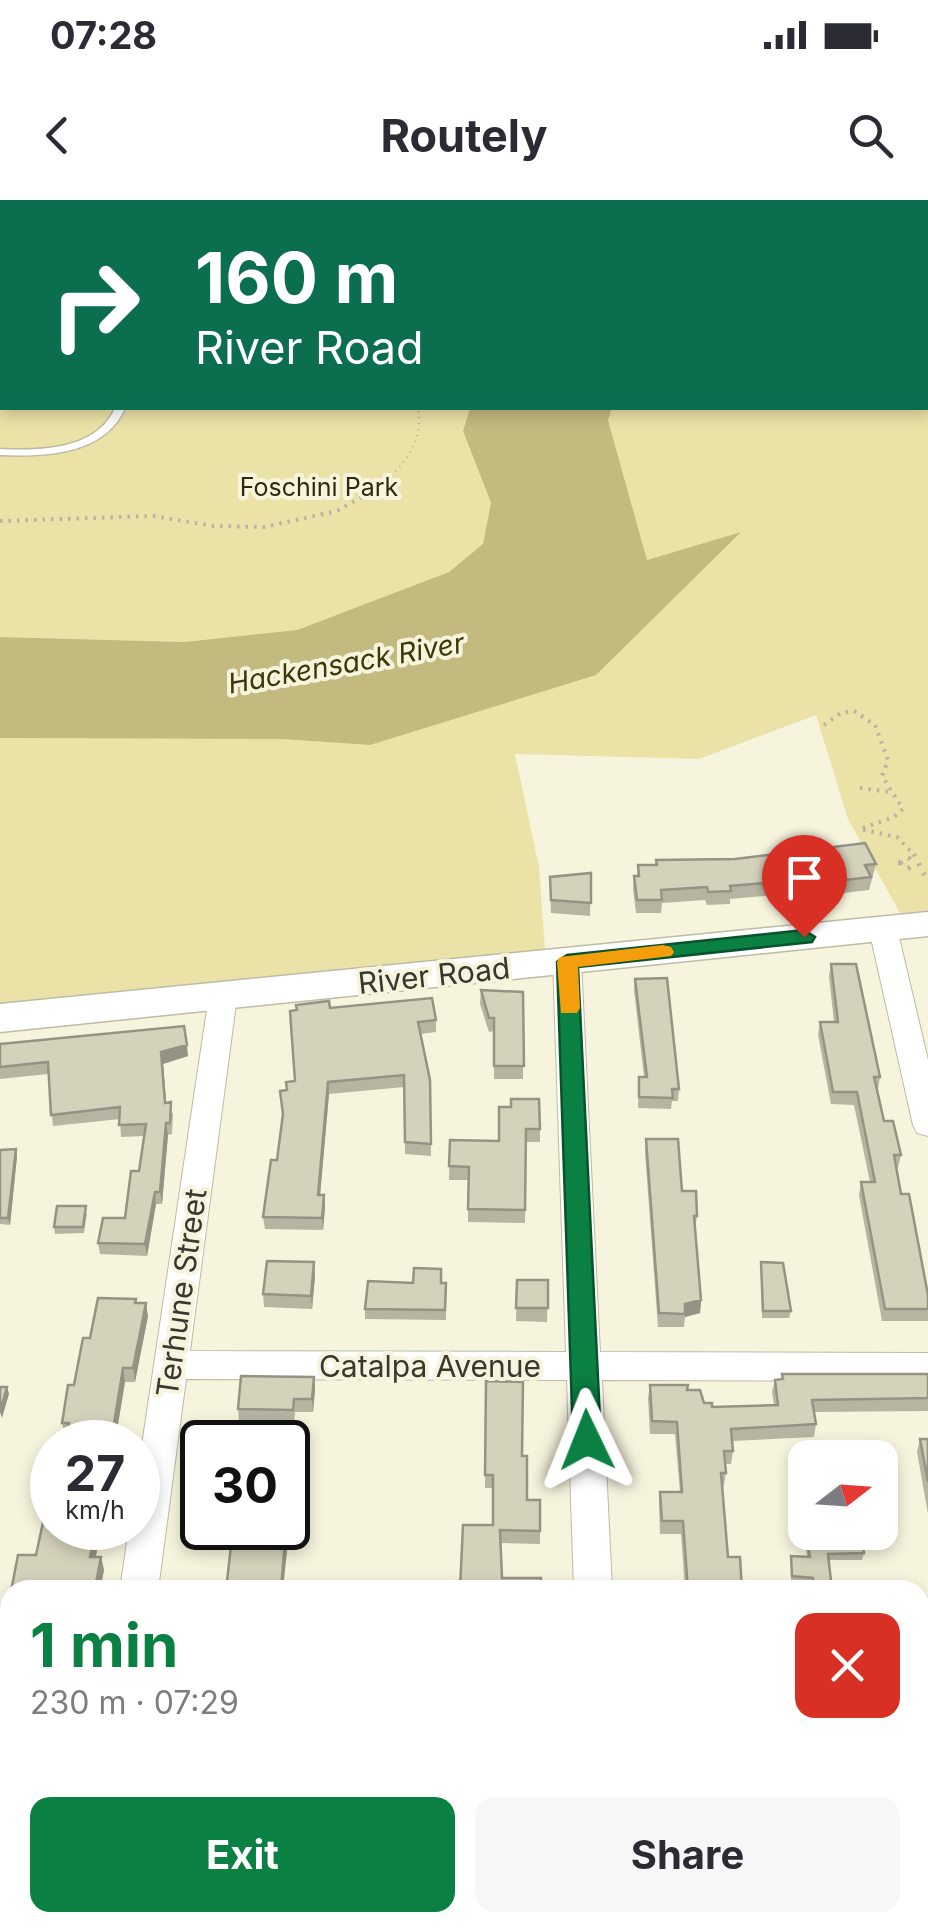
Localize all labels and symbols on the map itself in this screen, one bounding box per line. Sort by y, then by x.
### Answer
park label: Foschini Park [240,472,399,502]
water label: Hackensack River [225,625,468,701]
pin [762,835,847,938]
street label: River Road [356,949,512,1001]
street label: Terhune Street [149,1186,213,1400]
street label: Catalpa Avenue [319,1348,541,1384]
position arrow [535,1388,639,1492]
speed limit sign: 30 [180,1420,310,1550]
north arrow [788,1440,898,1550]

